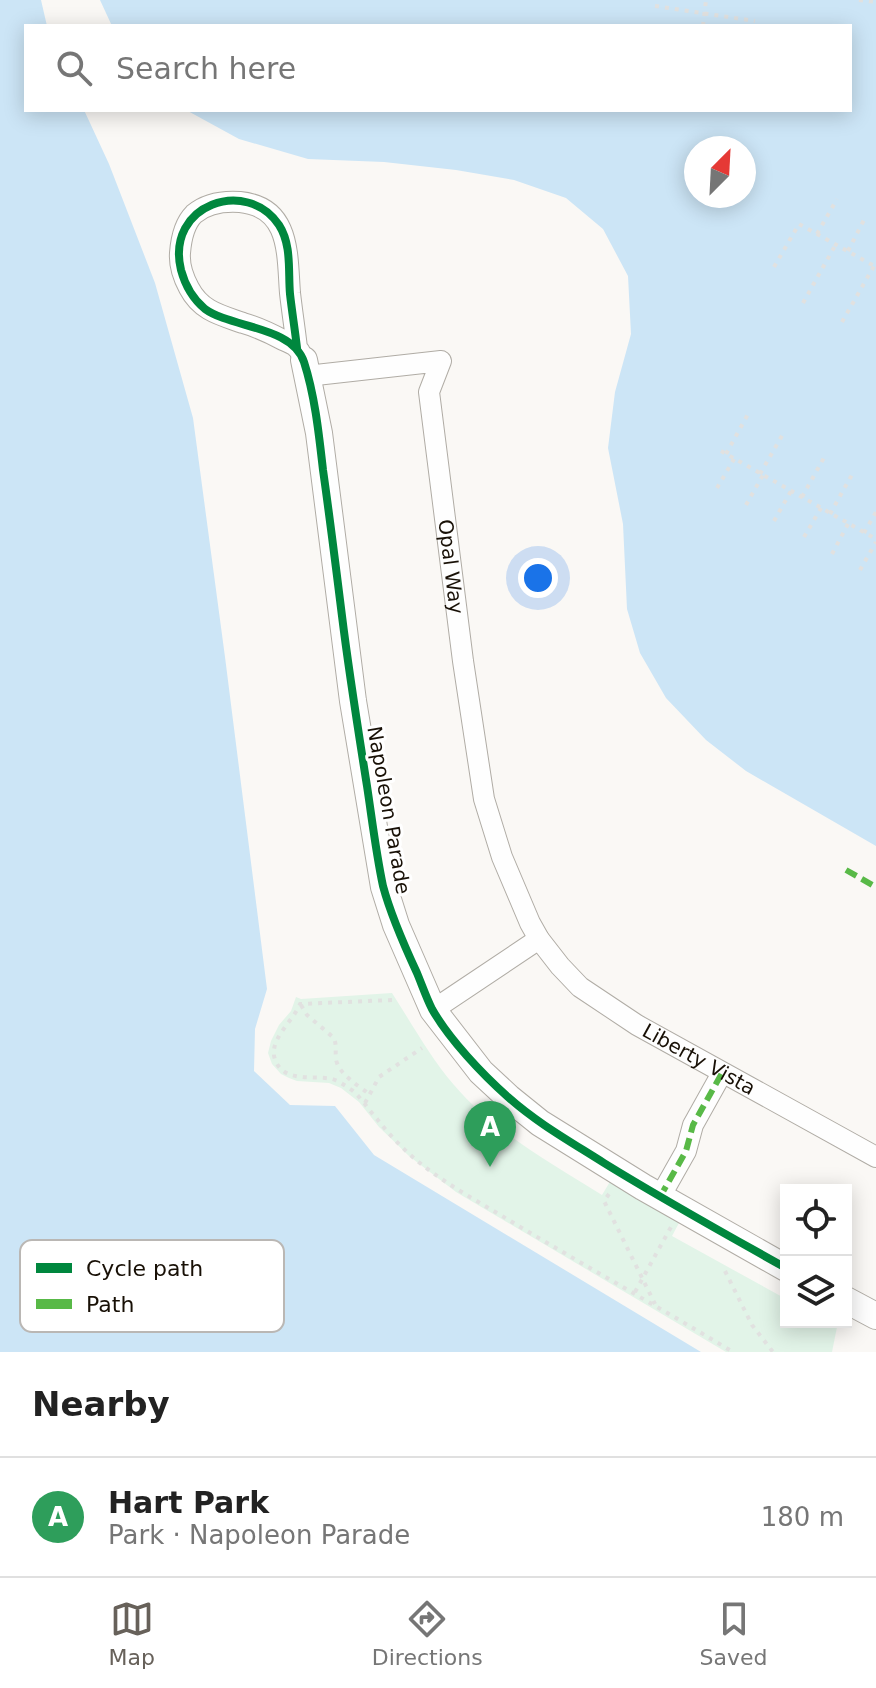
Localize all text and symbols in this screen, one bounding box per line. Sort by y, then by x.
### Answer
search box [24,24,852,112]
icon: search [52,46,96,90]
text: Search here [116,51,296,86]
north arrow [684,136,756,208]
street label: Opal Way [433,518,469,615]
your location [518,558,558,598]
street label: Napoleon Parade [362,724,416,896]
street label: Liberty Vista [638,1018,760,1100]
pin: A [464,1101,516,1167]
map controls [780,1184,852,1328]
button: locate [780,1184,852,1256]
legend [20,1240,284,1332]
text: Cycle path [86,1256,203,1281]
button: layers [780,1256,852,1328]
text: Path [86,1292,134,1317]
text: Nearby [32,1384,170,1424]
text: Hart Park [108,1485,269,1520]
text: A [48,1502,68,1532]
text: 180 m [761,1502,844,1532]
text: Park · Napoleon Parade [108,1520,410,1550]
tab: Map [108,1597,155,1670]
tab: Directions [372,1597,483,1670]
tab: Saved [700,1597,768,1670]

